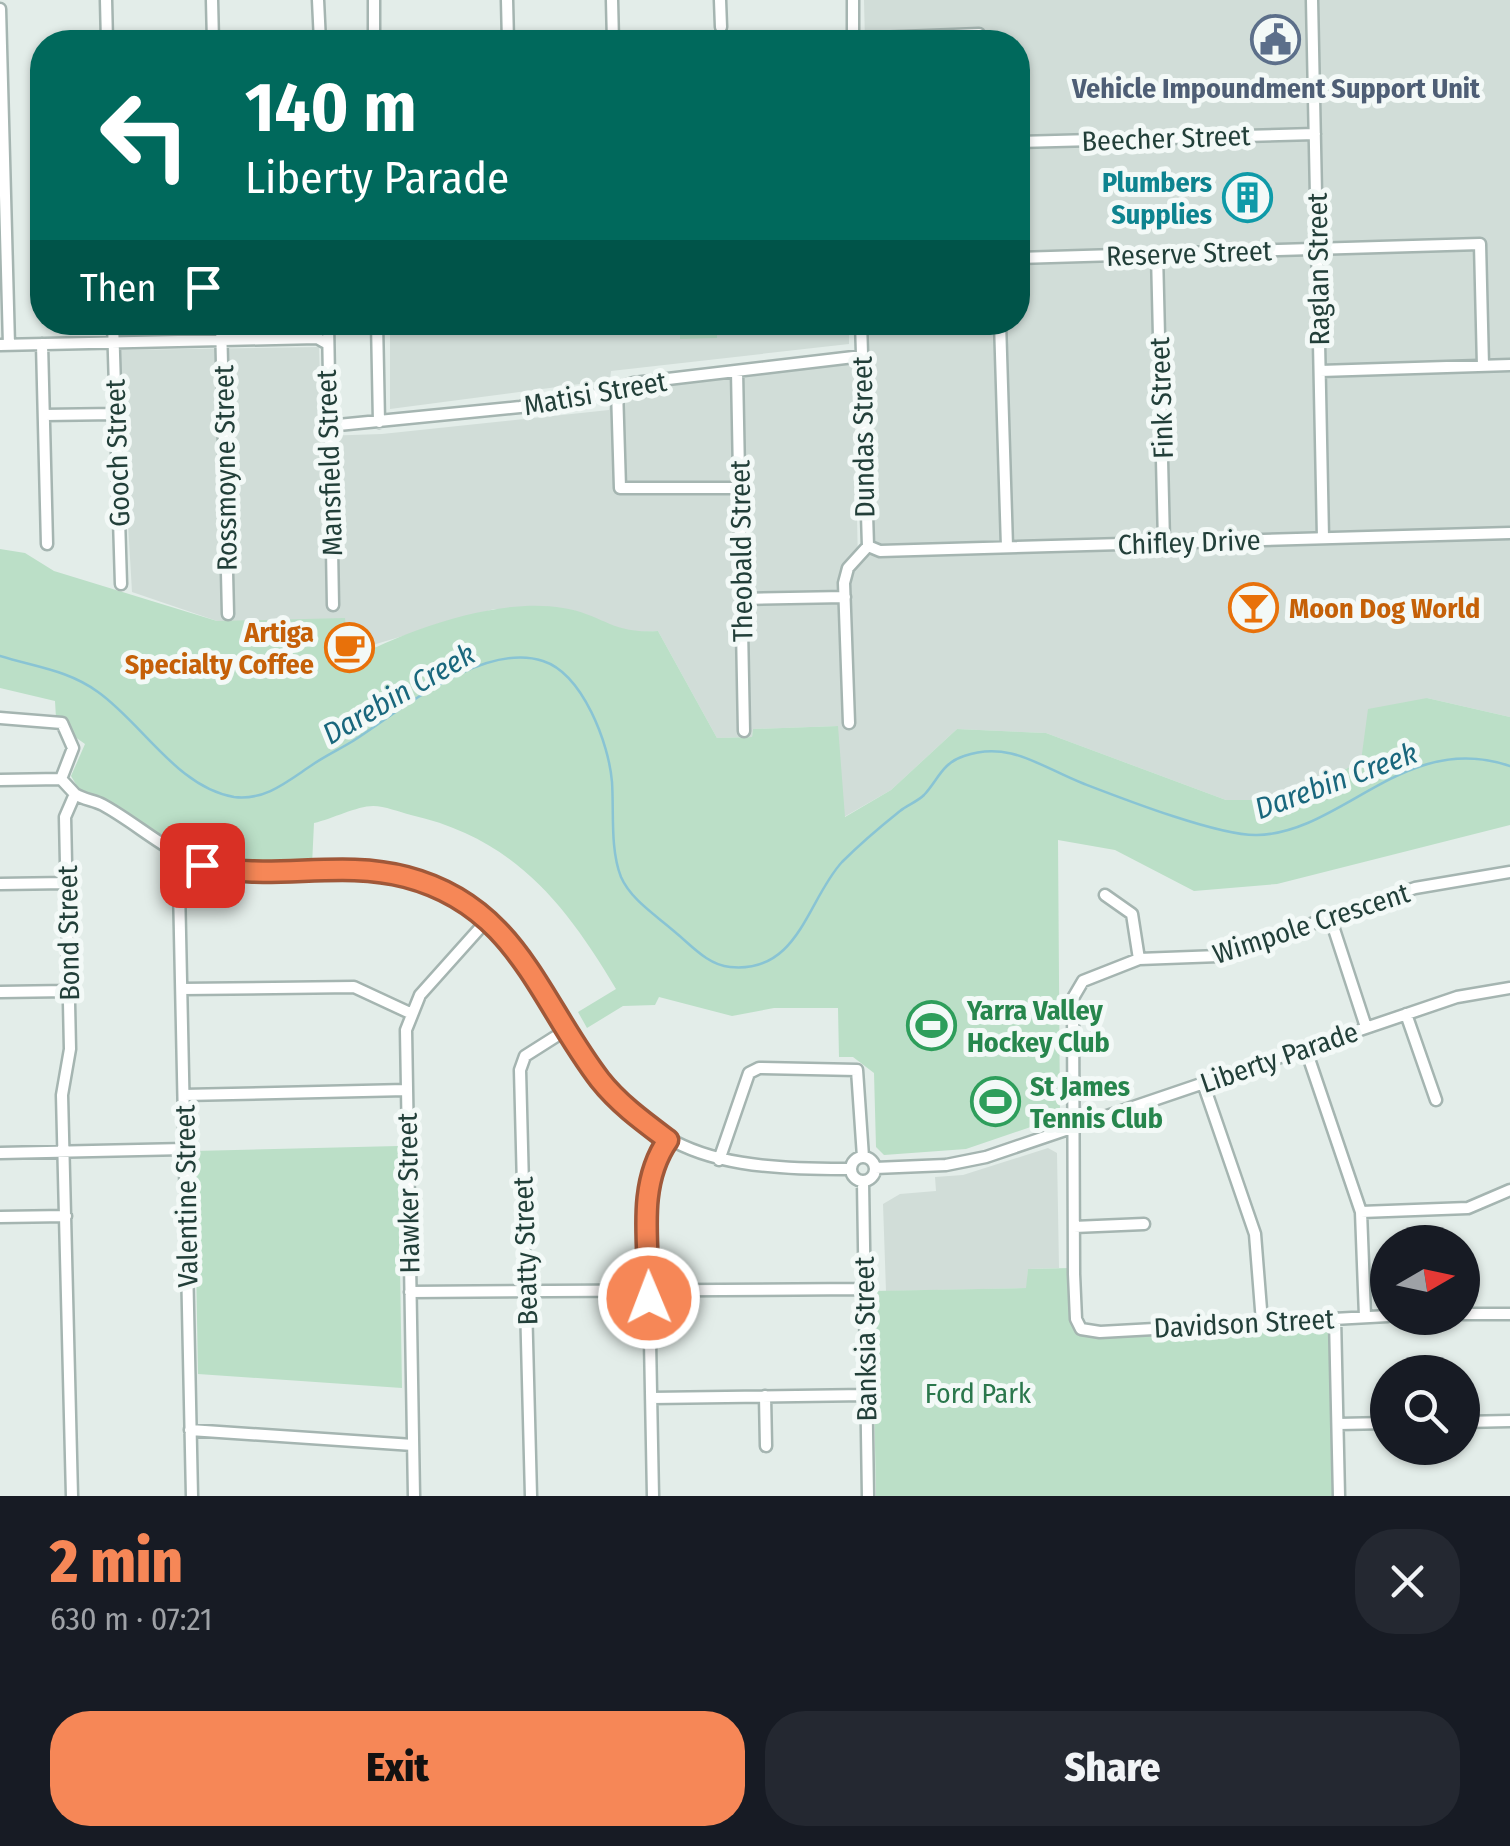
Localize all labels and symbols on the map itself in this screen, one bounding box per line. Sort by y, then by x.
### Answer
public building icon: Vehicle Impoundment Support Unit [1250,14,1302,66]
place label: Vehicle Impoundment Support Unit [1071,72,1481,105]
street label: Beecher Street [1081,119,1252,158]
place label: Plumbers Supplies [1102,166,1212,231]
building icon: Plumbers Supplies [1221,172,1273,224]
street label: Raglan Street [1301,192,1336,346]
street label: Reserve Street [1106,234,1273,273]
street label: Fink Street [1143,336,1180,459]
street label: Dundas Street [846,355,881,518]
street label: Rossmoyne Street [207,364,244,571]
street label: Matisi Street [521,365,670,422]
street label: Mansfield Street [310,368,349,557]
street label: Gooch Street [98,378,137,527]
street label: Theobald Street [723,459,760,642]
street label: Chifley Drive [1117,524,1261,561]
bar icon: Moon Dog World [1228,582,1280,634]
place label: Moon Dog World [1289,592,1480,625]
place label: Artiga Specialty Coffee [125,616,314,681]
cafe icon: Artiga Specialty Coffee [323,622,375,674]
water label: Darebin Creek [316,636,482,752]
water label: Darebin Creek [1250,735,1422,827]
pin [160,823,245,908]
street label: Bond Street [51,864,86,1001]
street label: Wimpole Crescent [1209,876,1414,971]
place label: Yarra Valley Hockey Club [966,994,1110,1059]
sports icon: Yarra Valley Hockey Club [906,1000,958,1052]
street label: Liberty Parade [1196,1015,1362,1100]
place label: St James Tennis Club [1030,1070,1163,1135]
sports icon: St James Tennis Club [969,1076,1021,1128]
street label: Valentine Street [168,1104,205,1288]
street label: Hawker Street [391,1112,426,1274]
street label: Beatty Street [506,1175,545,1326]
north arrow [1370,1225,1480,1335]
position arrow [597,1246,701,1350]
street label: Banksia Street [848,1255,883,1422]
street label: Davidson Street [1153,1302,1336,1345]
park label: Ford Park [925,1377,1032,1410]

